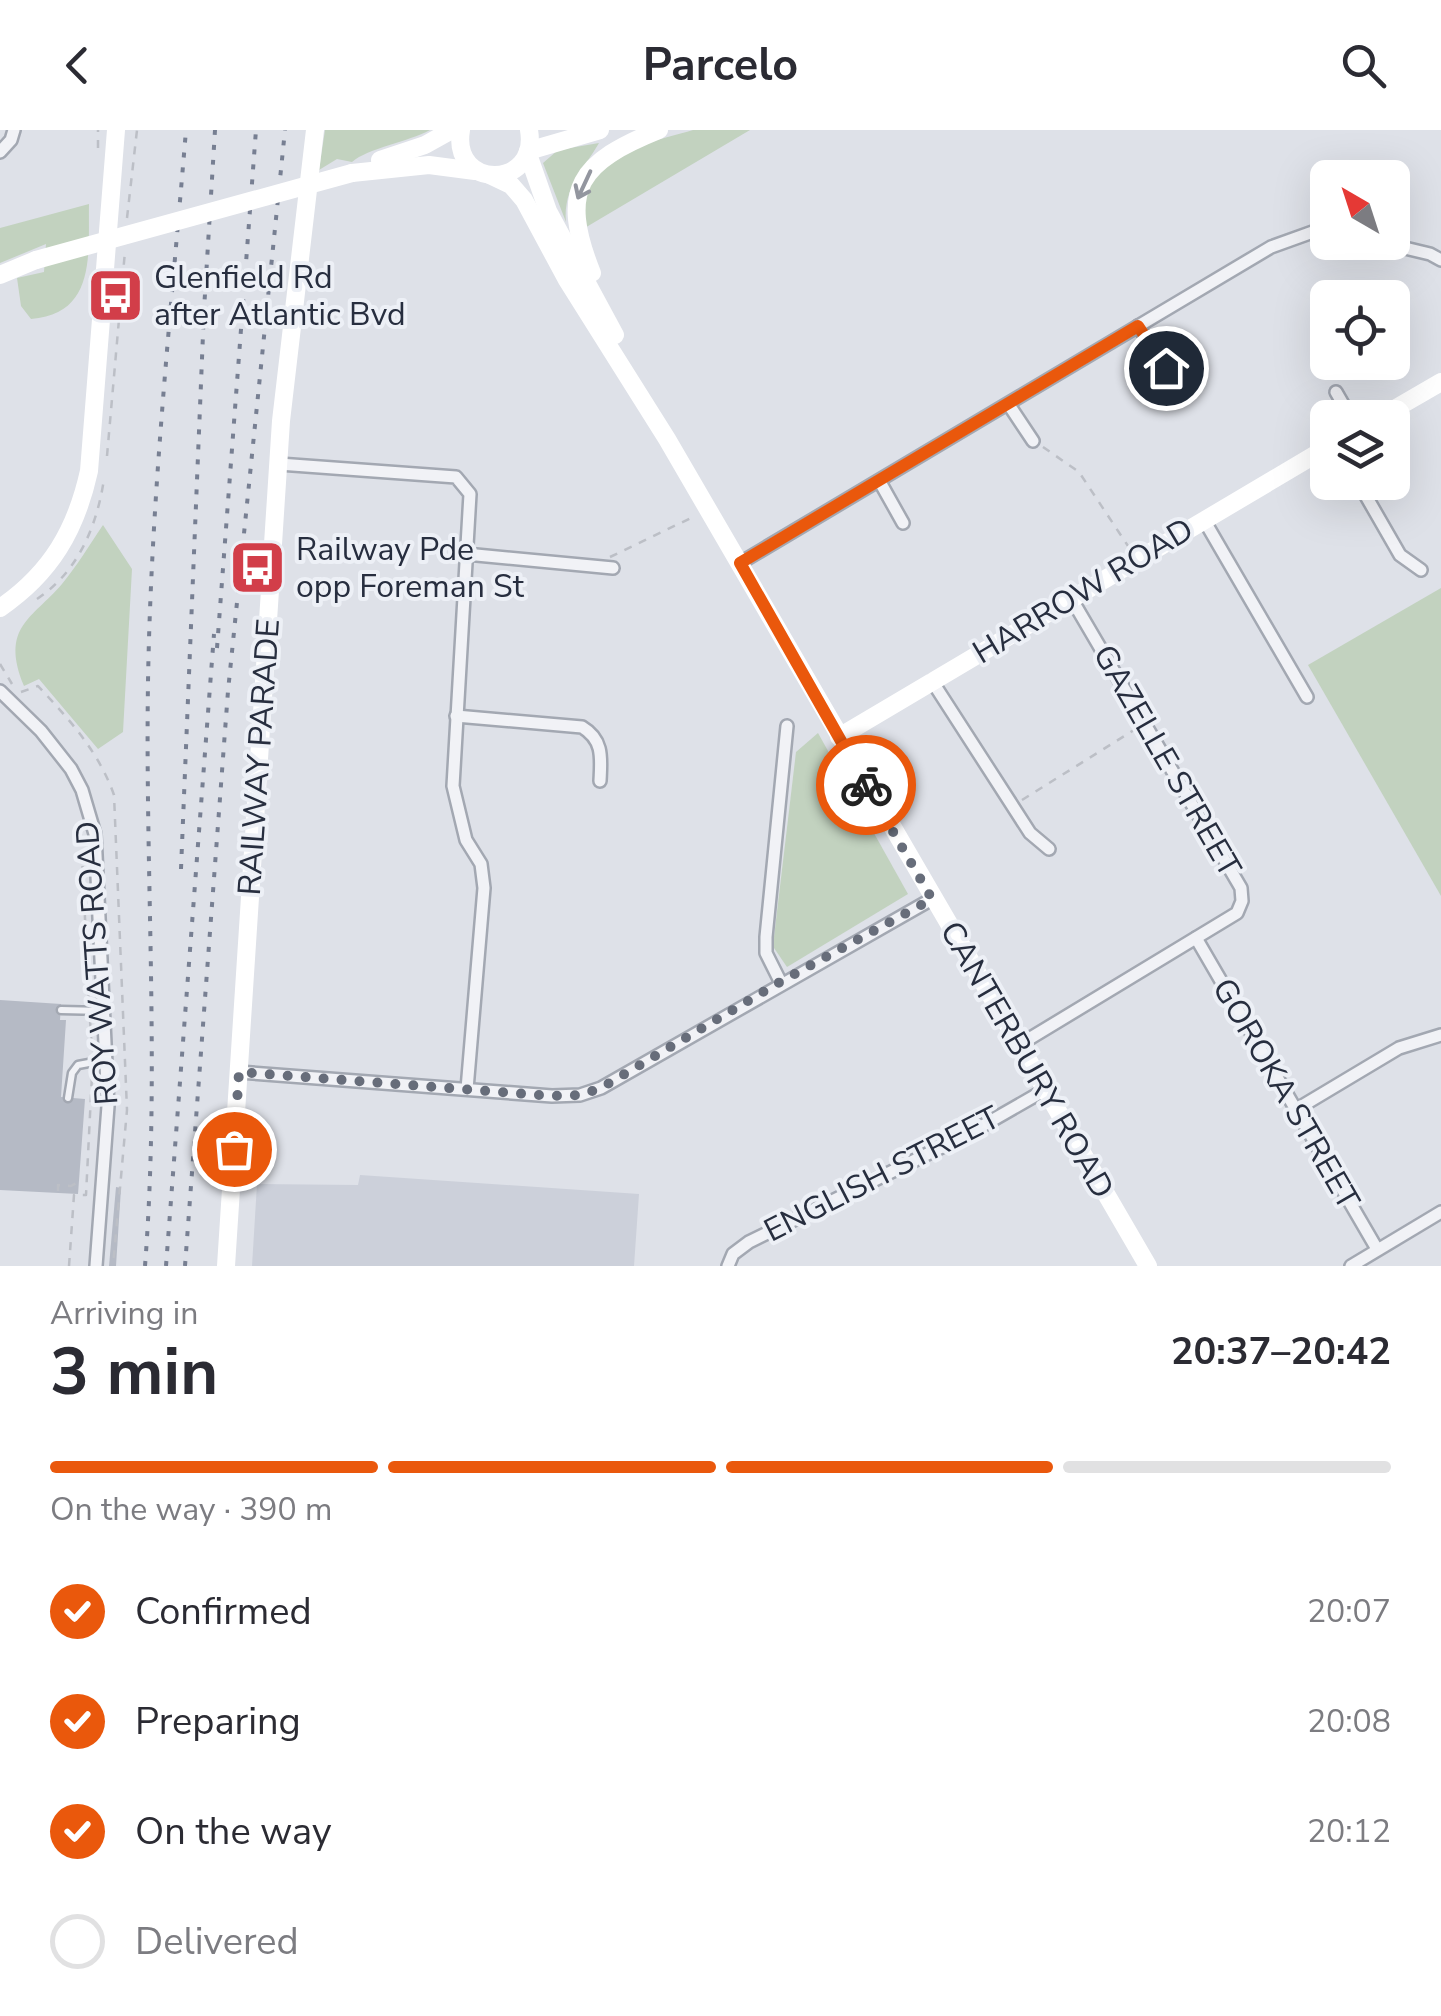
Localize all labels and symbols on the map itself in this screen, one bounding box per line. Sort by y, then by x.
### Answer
north arrow [1310,160,1410,260]
one-way arrow [573,169,592,199]
place label: Glenfield Rd after Atlantic Bvd [154,256,406,336]
bus stop icon: Glenfield Rd after Atlantic Bvd [85,265,145,325]
pin [1124,326,1209,411]
street label: HARROW ROAD [965,508,1201,674]
place label: Railway Pde opp Foreman St [296,528,525,608]
bus stop icon: Railway Pde opp Foreman St [227,537,287,597]
street label: RAILWAY PARADE [228,617,290,897]
street label: GAZELLE STREET [1083,637,1251,886]
courier [816,735,916,835]
street label: ROY WATTS ROAD [66,820,128,1106]
street label: CANTERBURY ROAD [930,914,1124,1206]
street label: GOROKA STREET [1202,971,1370,1218]
street label: ENGLISH STREET [757,1096,1008,1252]
pin [192,1107,277,1192]

